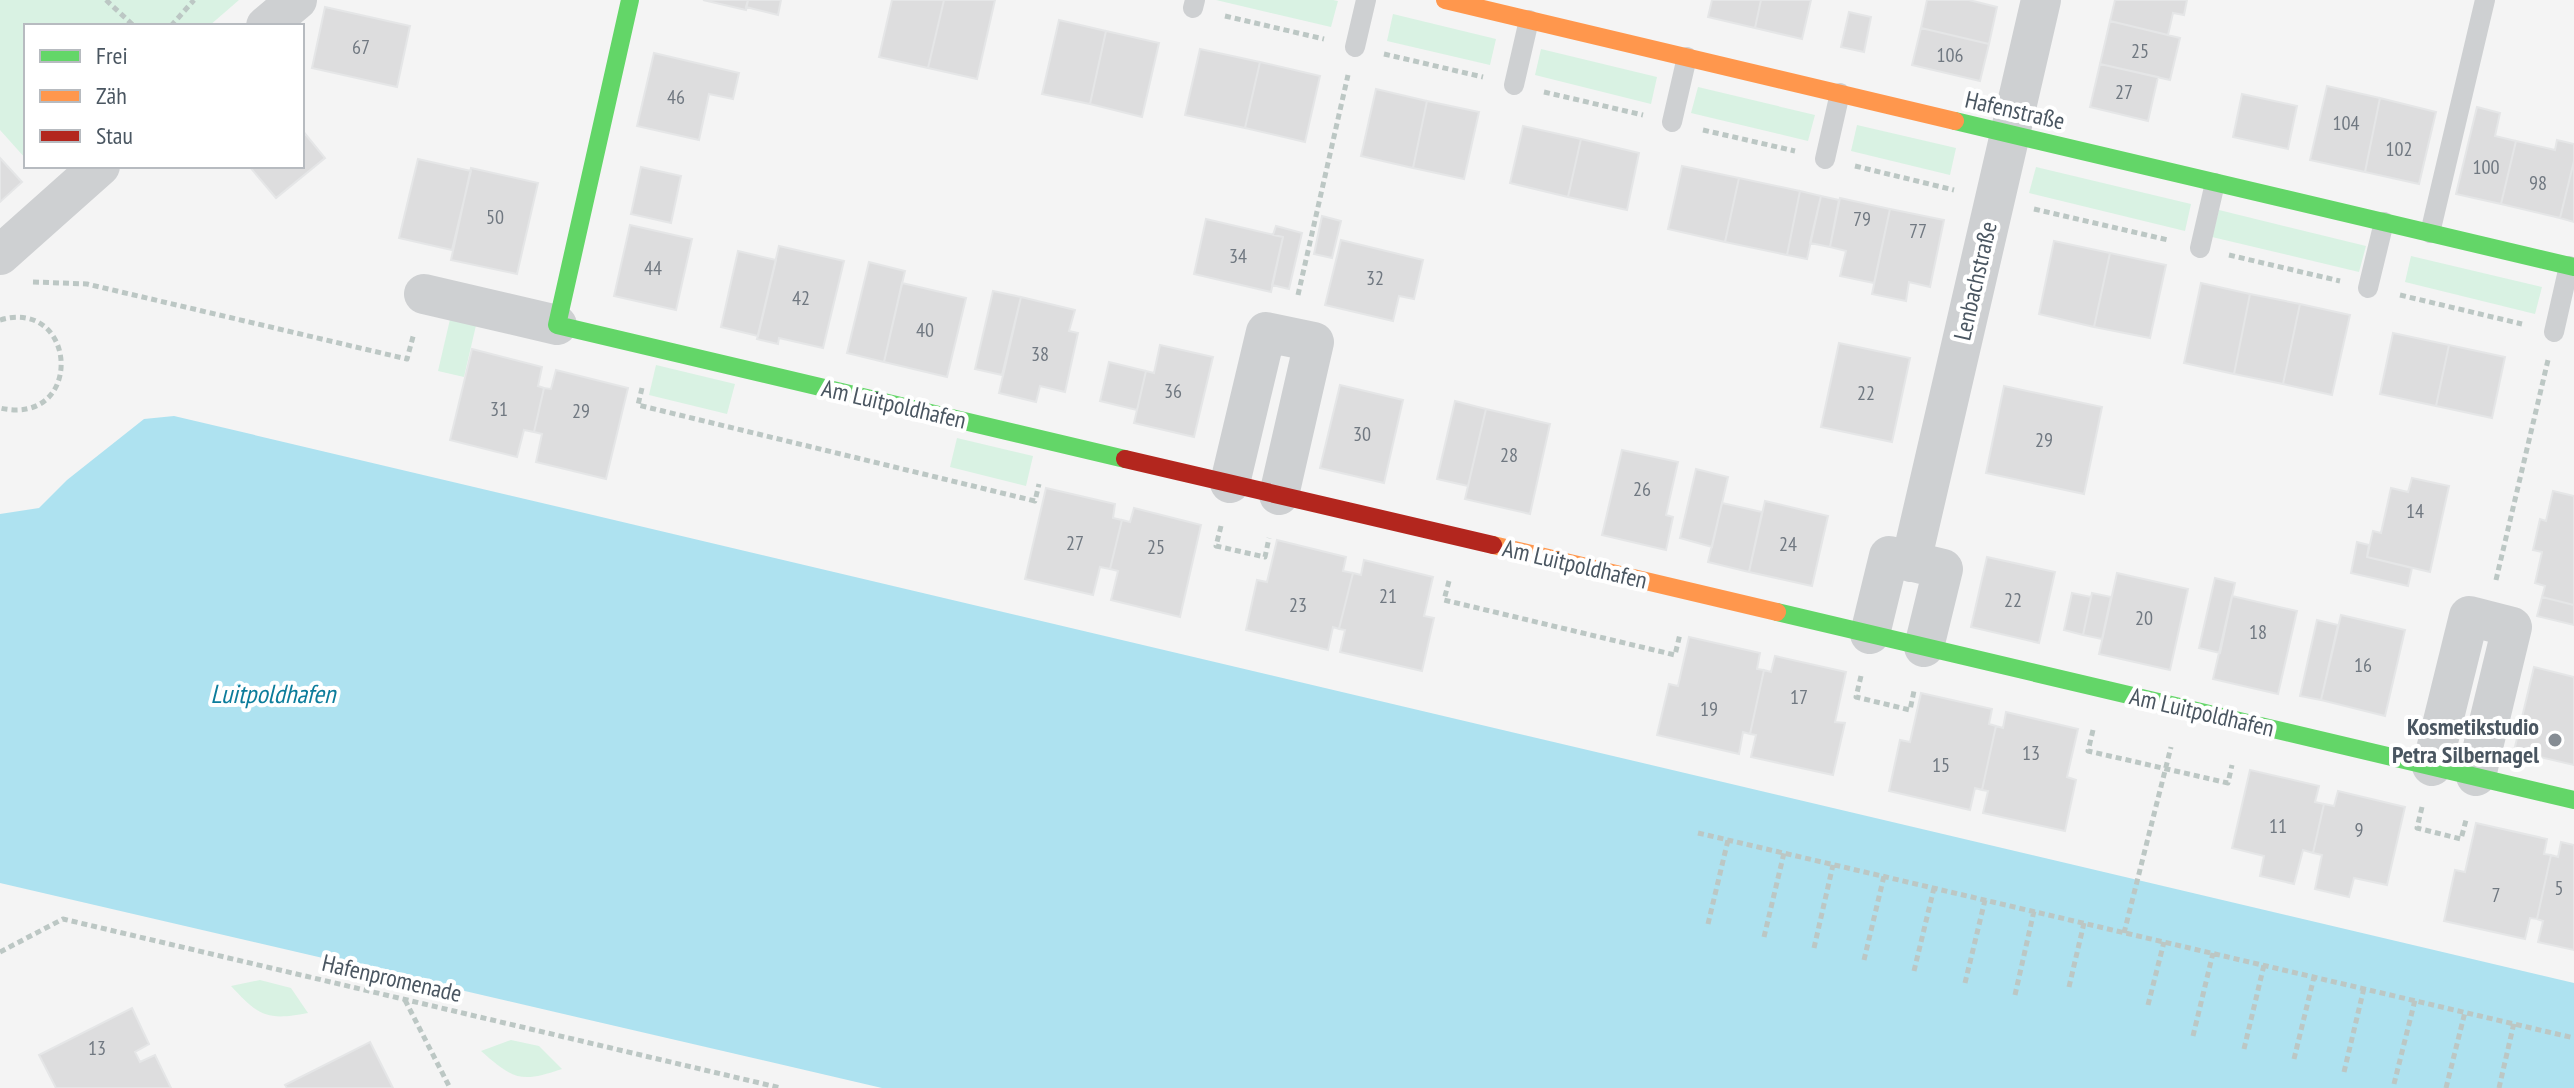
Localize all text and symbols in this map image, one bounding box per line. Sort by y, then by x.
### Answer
legend [24,24,304,168]
house number: 67 [352,34,370,60]
house number: 25 [2131,38,2149,64]
text: Frei [96,40,128,71]
house number: 106 [1937,42,1964,68]
house number: 27 [2115,79,2133,105]
text: Zäh [96,80,127,111]
street label: Hafenstraße [1962,83,2068,137]
house number: 46 [667,84,685,110]
house number: 104 [2333,110,2360,136]
text: Stau [96,120,133,151]
house number: 102 [2386,136,2413,162]
house number: 100 [2473,154,2500,180]
house number: 98 [2529,170,2547,196]
house number: 50 [486,204,504,230]
house number: 79 [1853,206,1871,232]
house number: 77 [1909,218,1927,244]
street label: Lenbachstraße [1946,219,2004,343]
house number: 34 [1229,243,1247,269]
house number: 44 [644,255,662,281]
house number: 32 [1366,265,1384,291]
house number: 42 [792,285,810,311]
house number: 40 [916,317,934,343]
house number: 38 [1031,341,1049,367]
street label: Am Luitpoldhafen [819,372,969,436]
house number: 36 [1164,378,1182,404]
house number: 22 [1857,380,1875,406]
house number: 31 [490,396,508,422]
house number: 29 [572,398,590,424]
house number: 30 [1353,421,1371,447]
house number: 29 [2035,427,2053,453]
house number: 28 [1500,442,1518,468]
house number: 26 [1633,476,1651,502]
house number: 14 [2406,498,2424,524]
house number: 27 [1066,530,1084,556]
house number: 24 [1779,531,1797,557]
street label: Am Luitpoldhafen [1500,532,1650,596]
house number: 25 [1147,534,1165,560]
house number: 21 [1379,583,1397,609]
house number: 22 [2004,587,2022,613]
house number: 23 [1289,592,1307,618]
house number: 20 [2135,605,2153,631]
house number: 18 [2249,619,2267,645]
house number: 16 [2354,652,2372,678]
water label: Luitpoldhafen [211,677,337,710]
street label: Am Luitpoldhafen [2127,680,2277,744]
house number: 17 [1790,684,1808,710]
house number: 19 [1700,696,1718,722]
place label: Kosmetikstudio Petra Silbernagel [2392,711,2539,770]
marker: Kosmetikstudio Petra Silbernagel [2546,731,2564,749]
house number: 13 [2022,740,2040,766]
house number: 15 [1932,752,1950,778]
house number: 11 [2269,813,2287,839]
house number: 9 [2355,817,2364,843]
house number: 5 [2555,875,2564,901]
house number: 7 [2492,882,2501,908]
street label: Hafenpromenade [319,947,465,1009]
house number: 13 [88,1035,106,1061]

